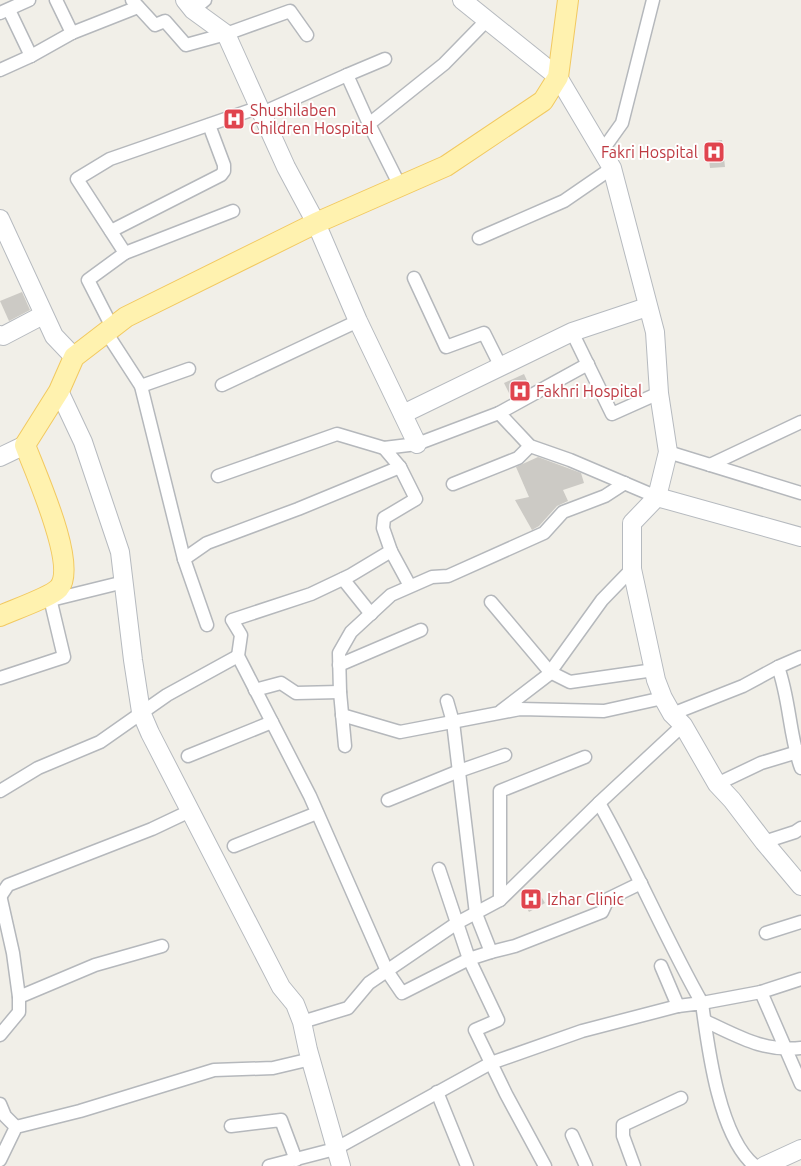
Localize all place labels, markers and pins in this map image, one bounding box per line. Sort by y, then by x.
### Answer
place label: Shushilaben Children Hospital [250,101,373,137]
hospital icon: Shushilaben Children Hospital [222,107,246,131]
hospital icon: Fakri Hospital [702,140,726,164]
place label: Fakri Hospital [601,143,698,161]
hospital icon: Fakhri Hospital [508,379,532,403]
place label: Fakhri Hospital [536,382,642,400]
hospital icon: Izhar Clinic [519,887,543,911]
place label: Izhar Clinic [547,890,624,908]

